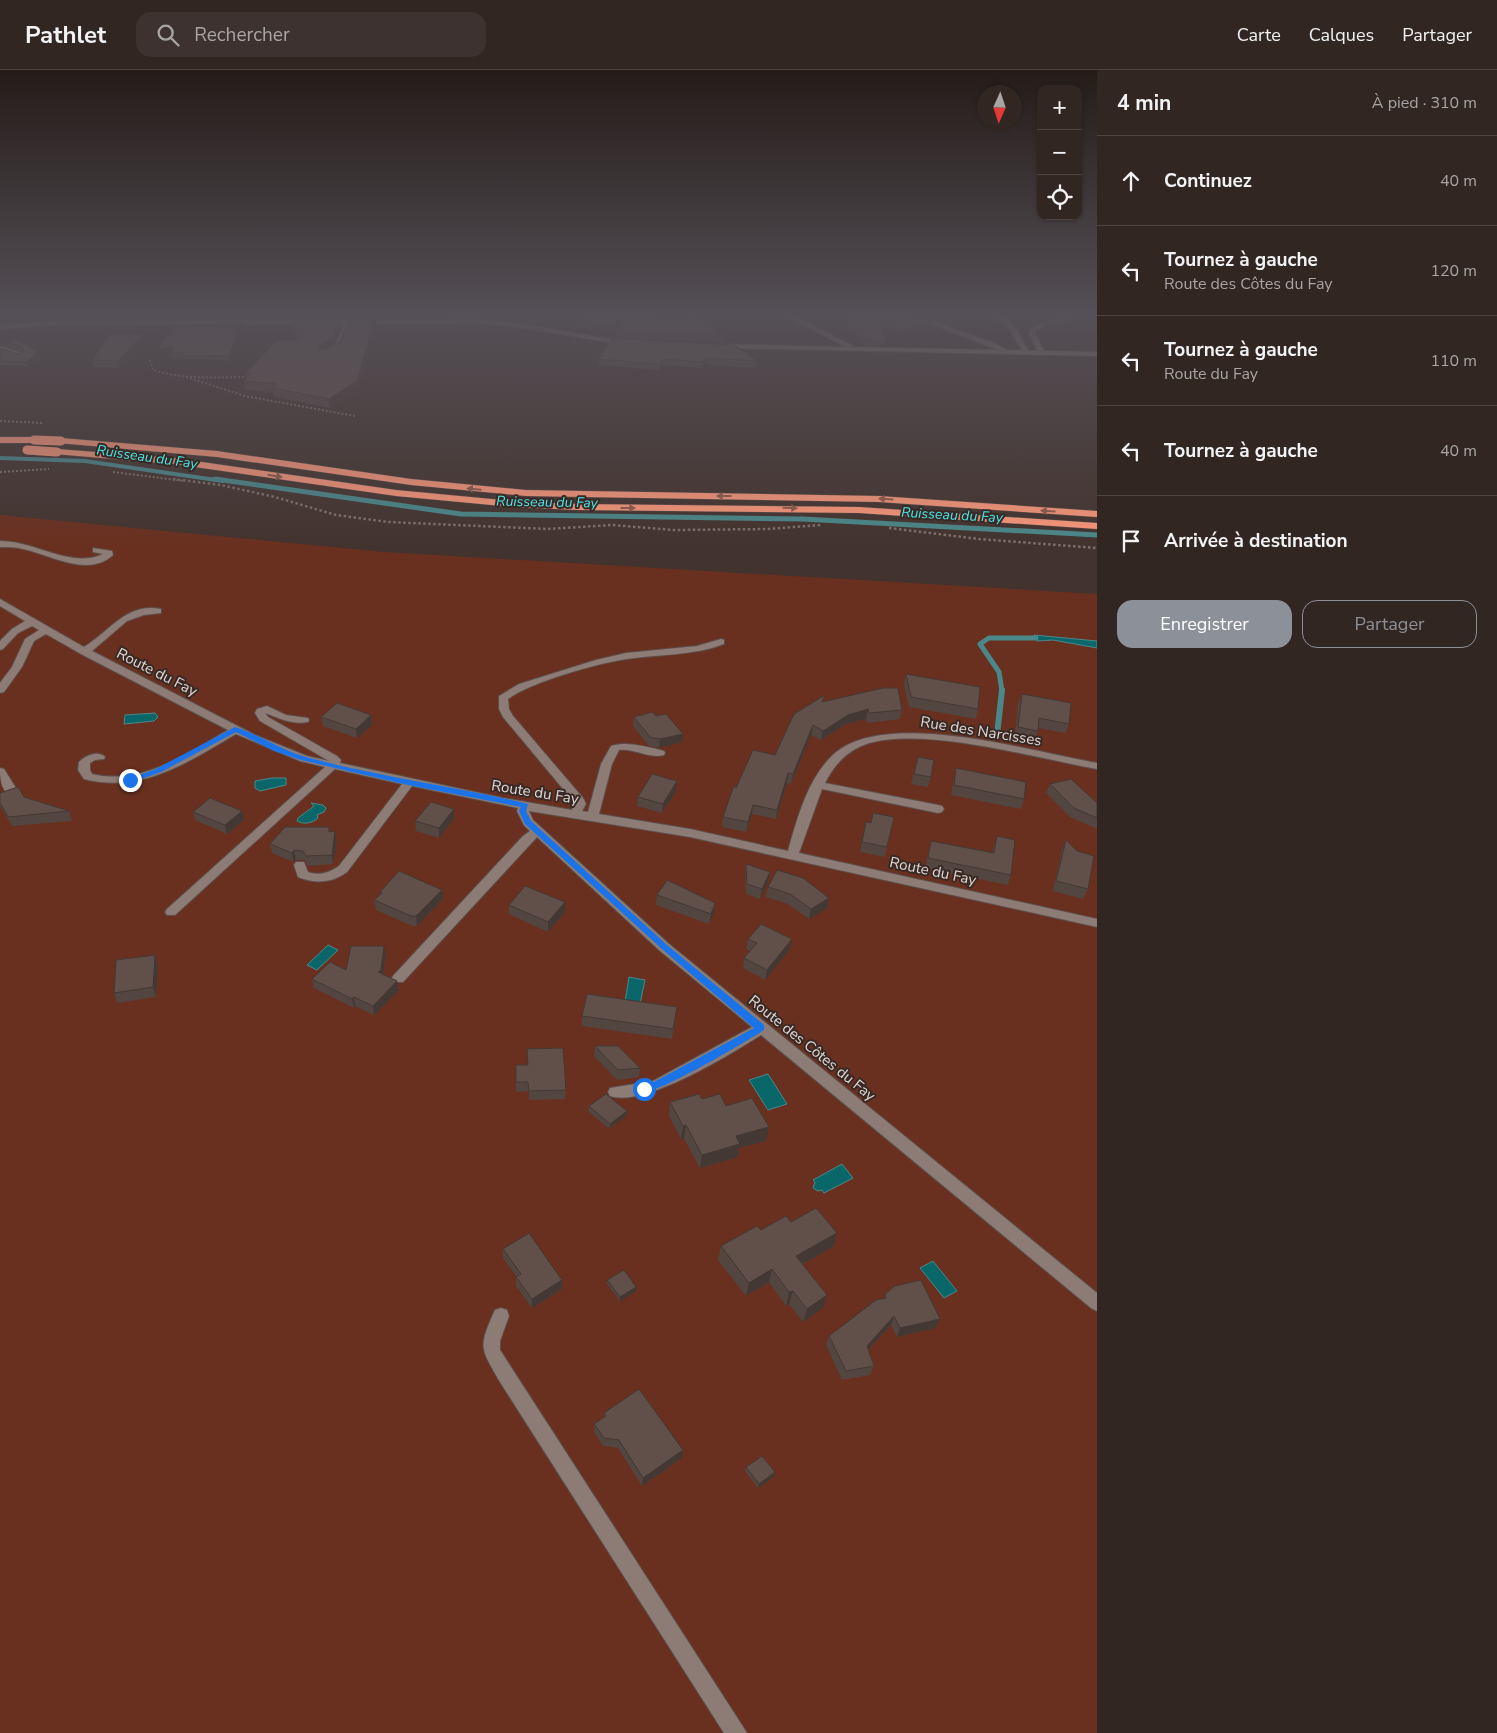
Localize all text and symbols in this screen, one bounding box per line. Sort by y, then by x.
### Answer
search box [136,12,486,57]
text: Pathlet [25,19,106,51]
icon: search [154,21,182,49]
text: Rechercher [194,22,290,48]
text: Carte [1237,23,1281,47]
text: Calques [1309,23,1374,47]
text: Partager [1402,23,1472,47]
north arrow [977,85,1022,130]
map controls [1037,85,1082,220]
button: + [1037,85,1082,130]
text: 4 min [1117,89,1171,117]
text: À pied · 310 m [1372,92,1477,114]
button: − [1037,130,1082,175]
icon: ahead [1117,167,1145,195]
text: Continuez [1164,168,1252,194]
text: 40 m [1440,170,1477,192]
button: locate [1037,175,1082,220]
text: Tournez à gauche [1164,247,1318,273]
icon: left [1117,257,1145,285]
text: 120 m [1430,260,1477,282]
text: Route des Côtes du Fay [1164,273,1333,295]
text: Tournez à gauche [1164,337,1318,363]
icon: left [1117,347,1145,375]
text: 110 m [1430,350,1477,372]
text: Route du Fay [1164,363,1258,385]
icon: left [1117,437,1145,465]
text: Tournez à gauche [1164,438,1318,464]
text: 40 m [1440,440,1477,462]
water label: Ruisseau du Fay [95,441,200,474]
one-way arrow [267,472,283,480]
one-way arrow [466,485,482,493]
water label: Ruisseau du Fay [496,492,599,512]
one-way arrow [716,492,732,500]
one-way arrow [878,495,894,503]
water label: Ruisseau du Fay [901,503,1004,527]
one-way arrow [620,504,636,512]
one-way arrow [782,505,798,513]
one-way arrow [1040,506,1056,514]
icon: arrive [1117,527,1145,555]
text: Arrivée à destination [1164,528,1348,554]
button: Enregistrer [1117,600,1292,648]
button: Partager [1302,600,1477,648]
street label: Route du Fay [113,643,201,701]
street label: Rue des Narcisses [919,712,1043,750]
route end [119,769,142,792]
street label: Route du Fay [490,775,580,809]
street label: Route du Fay [888,852,978,890]
street label: Route des Côtes du Fay [744,991,880,1106]
route start [633,1078,656,1101]

